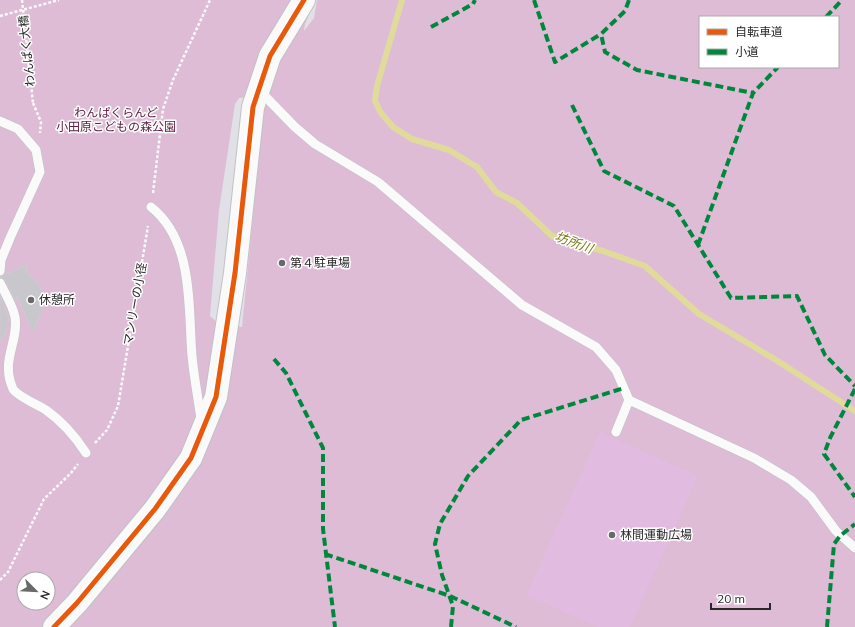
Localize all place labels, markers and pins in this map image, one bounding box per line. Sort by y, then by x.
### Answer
place label: 第４駐車場 [290,255,350,270]
marker: 第４駐車場 [277,258,287,268]
place label: 休憩所 [39,292,75,307]
marker: 休憩所 [26,295,36,305]
place label: 林間運動広場 [620,527,692,542]
marker: 林間運動広場 [607,530,617,540]

